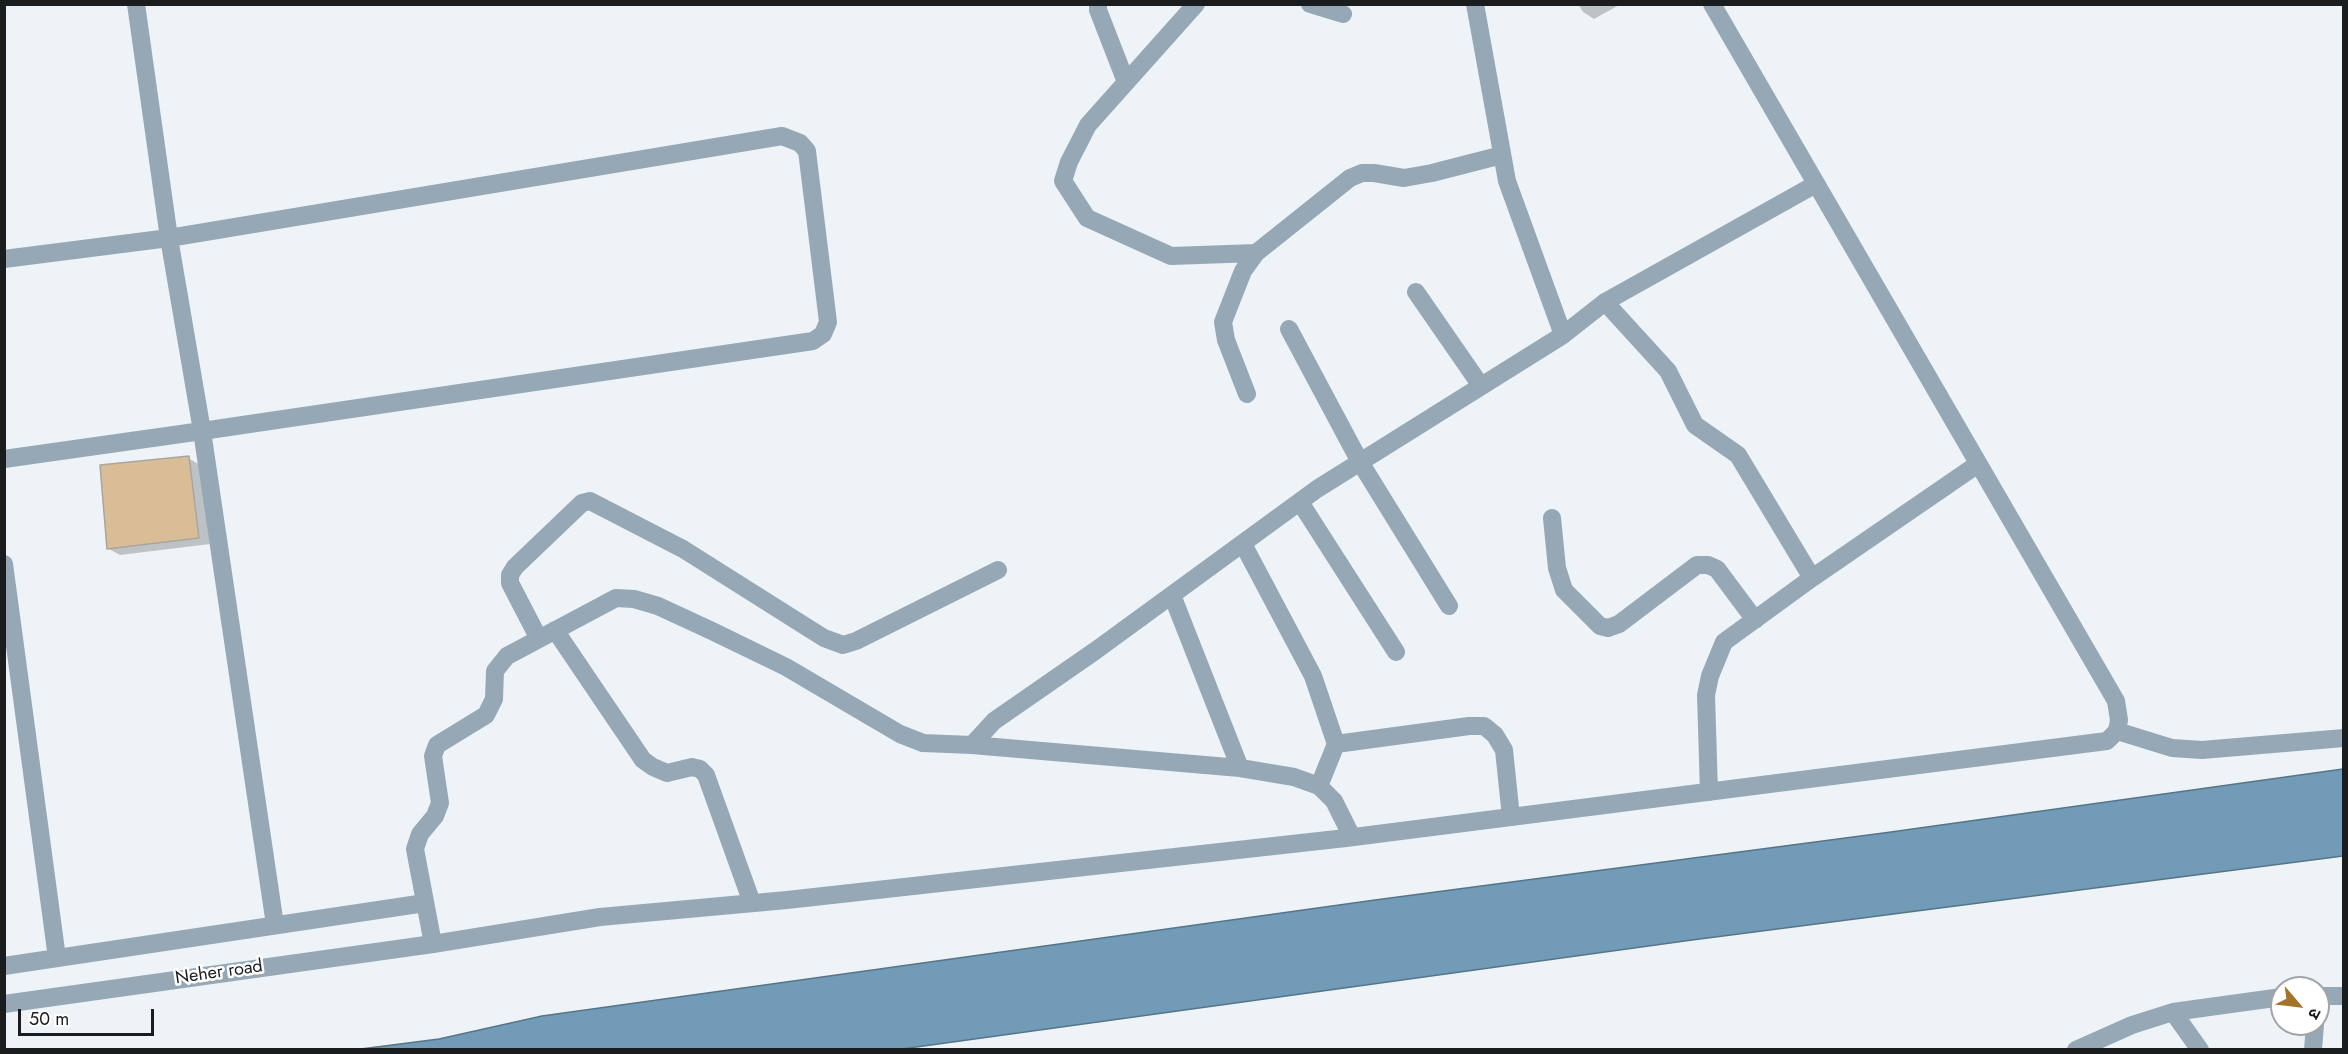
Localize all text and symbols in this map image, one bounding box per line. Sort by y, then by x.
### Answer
street label: Neher road [174,956,264,990]
north arrow [2270,976,2330,1036]
scale bar [21,997,158,1035]
text: उ [2302,1004,2327,1023]
text: 50 m [29,1006,69,1032]

